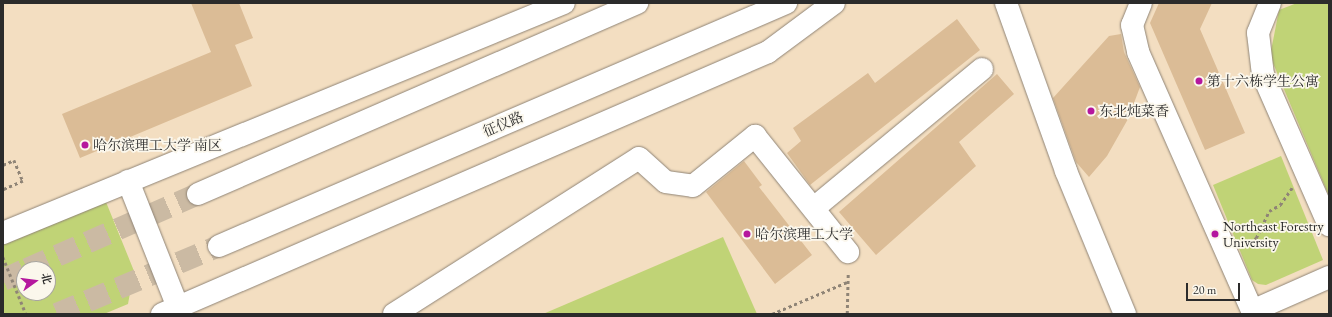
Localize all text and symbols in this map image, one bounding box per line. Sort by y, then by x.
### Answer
place label: 第十六栋学生公寓 [1207,73,1319,89]
marker: 第十六栋学生公寓 [1194,76,1204,86]
place label: 东北炖菜香 [1099,103,1169,119]
marker: 东北炖菜香 [1086,106,1096,116]
street label: 征仪路 [480,108,526,140]
place label: 哈尔滨理工大学 南区 [93,137,222,153]
marker: 哈尔滨理工大学 南区 [80,140,90,150]
place label: Northeast Forestry University [1223,218,1324,250]
place label: 哈尔滨理工大学 [755,226,853,242]
marker: 哈尔滨理工大学 [742,229,752,239]
marker: Northeast Forestry University [1210,229,1220,239]
north arrow [16,261,56,301]
text: 北 [39,271,55,285]
scale bar [1188,275,1242,301]
text: 20 m [1193,282,1216,298]

